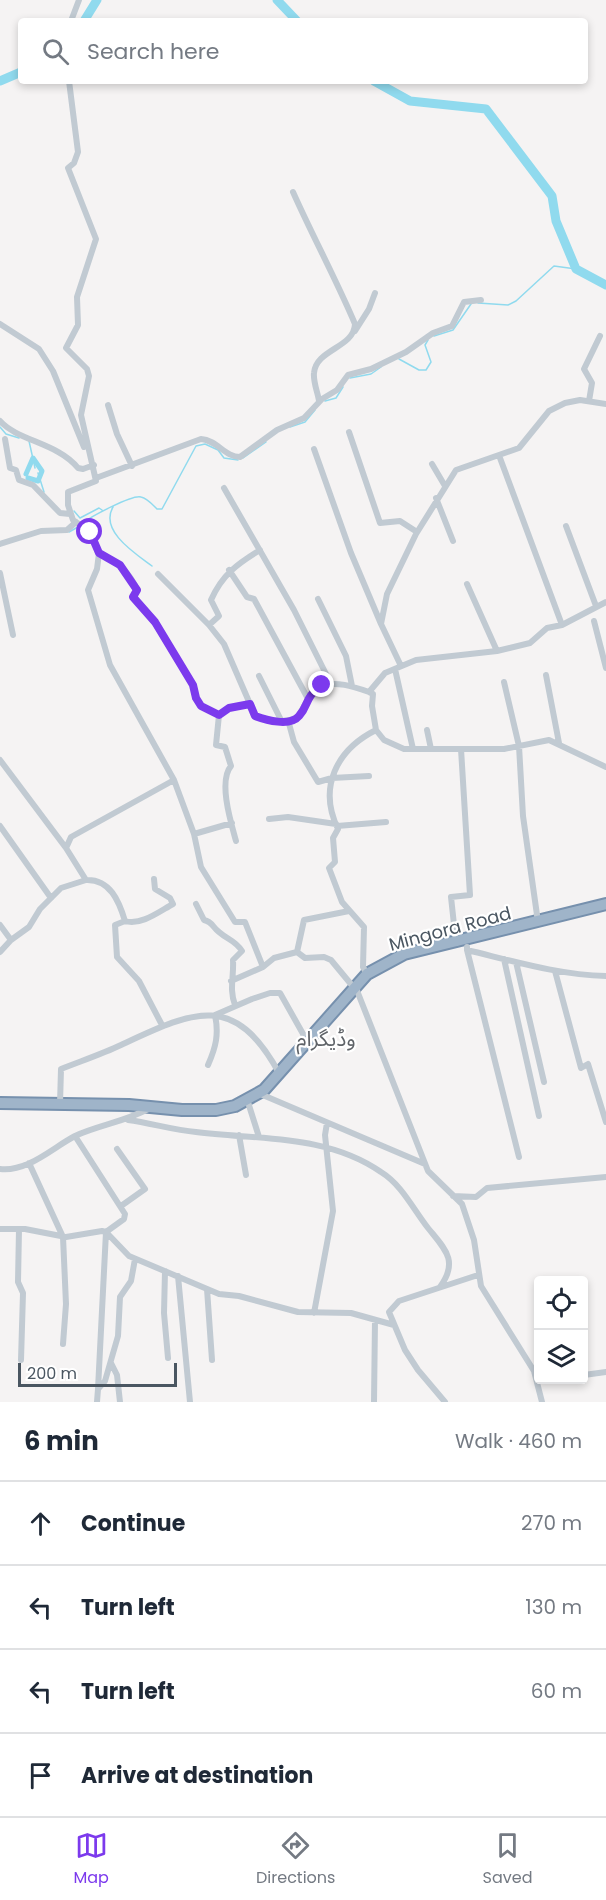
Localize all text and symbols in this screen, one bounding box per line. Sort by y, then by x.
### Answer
search box [18,18,588,84]
icon: search [39,35,72,68]
text: Search here [87,36,220,67]
route start [76,518,102,544]
route end [308,671,334,697]
street label: Mingora Road [386,900,514,957]
district label: وڈیگرام [296,1024,356,1055]
map controls [534,1276,588,1384]
button: locate [534,1276,588,1330]
button: layers [534,1330,588,1384]
scale bar [18,1360,177,1388]
text: 200 m [27,1362,77,1385]
text: 6 min [24,1423,99,1459]
text: Walk · 460 m [455,1427,582,1455]
icon: ahead [24,1507,57,1540]
text: Continue [81,1508,185,1539]
text: 270 m [521,1509,582,1537]
icon: left [24,1591,57,1624]
text: Turn left [81,1592,175,1623]
text: 130 m [525,1593,582,1621]
icon: left [24,1675,57,1708]
text: Turn left [81,1676,175,1707]
text: 60 m [531,1677,582,1705]
icon: arrive [24,1759,57,1792]
text: Arrive at destination [81,1760,313,1791]
tab: Map [74,1829,109,1890]
tab: Directions [256,1829,335,1890]
tab: Saved [483,1829,532,1890]

